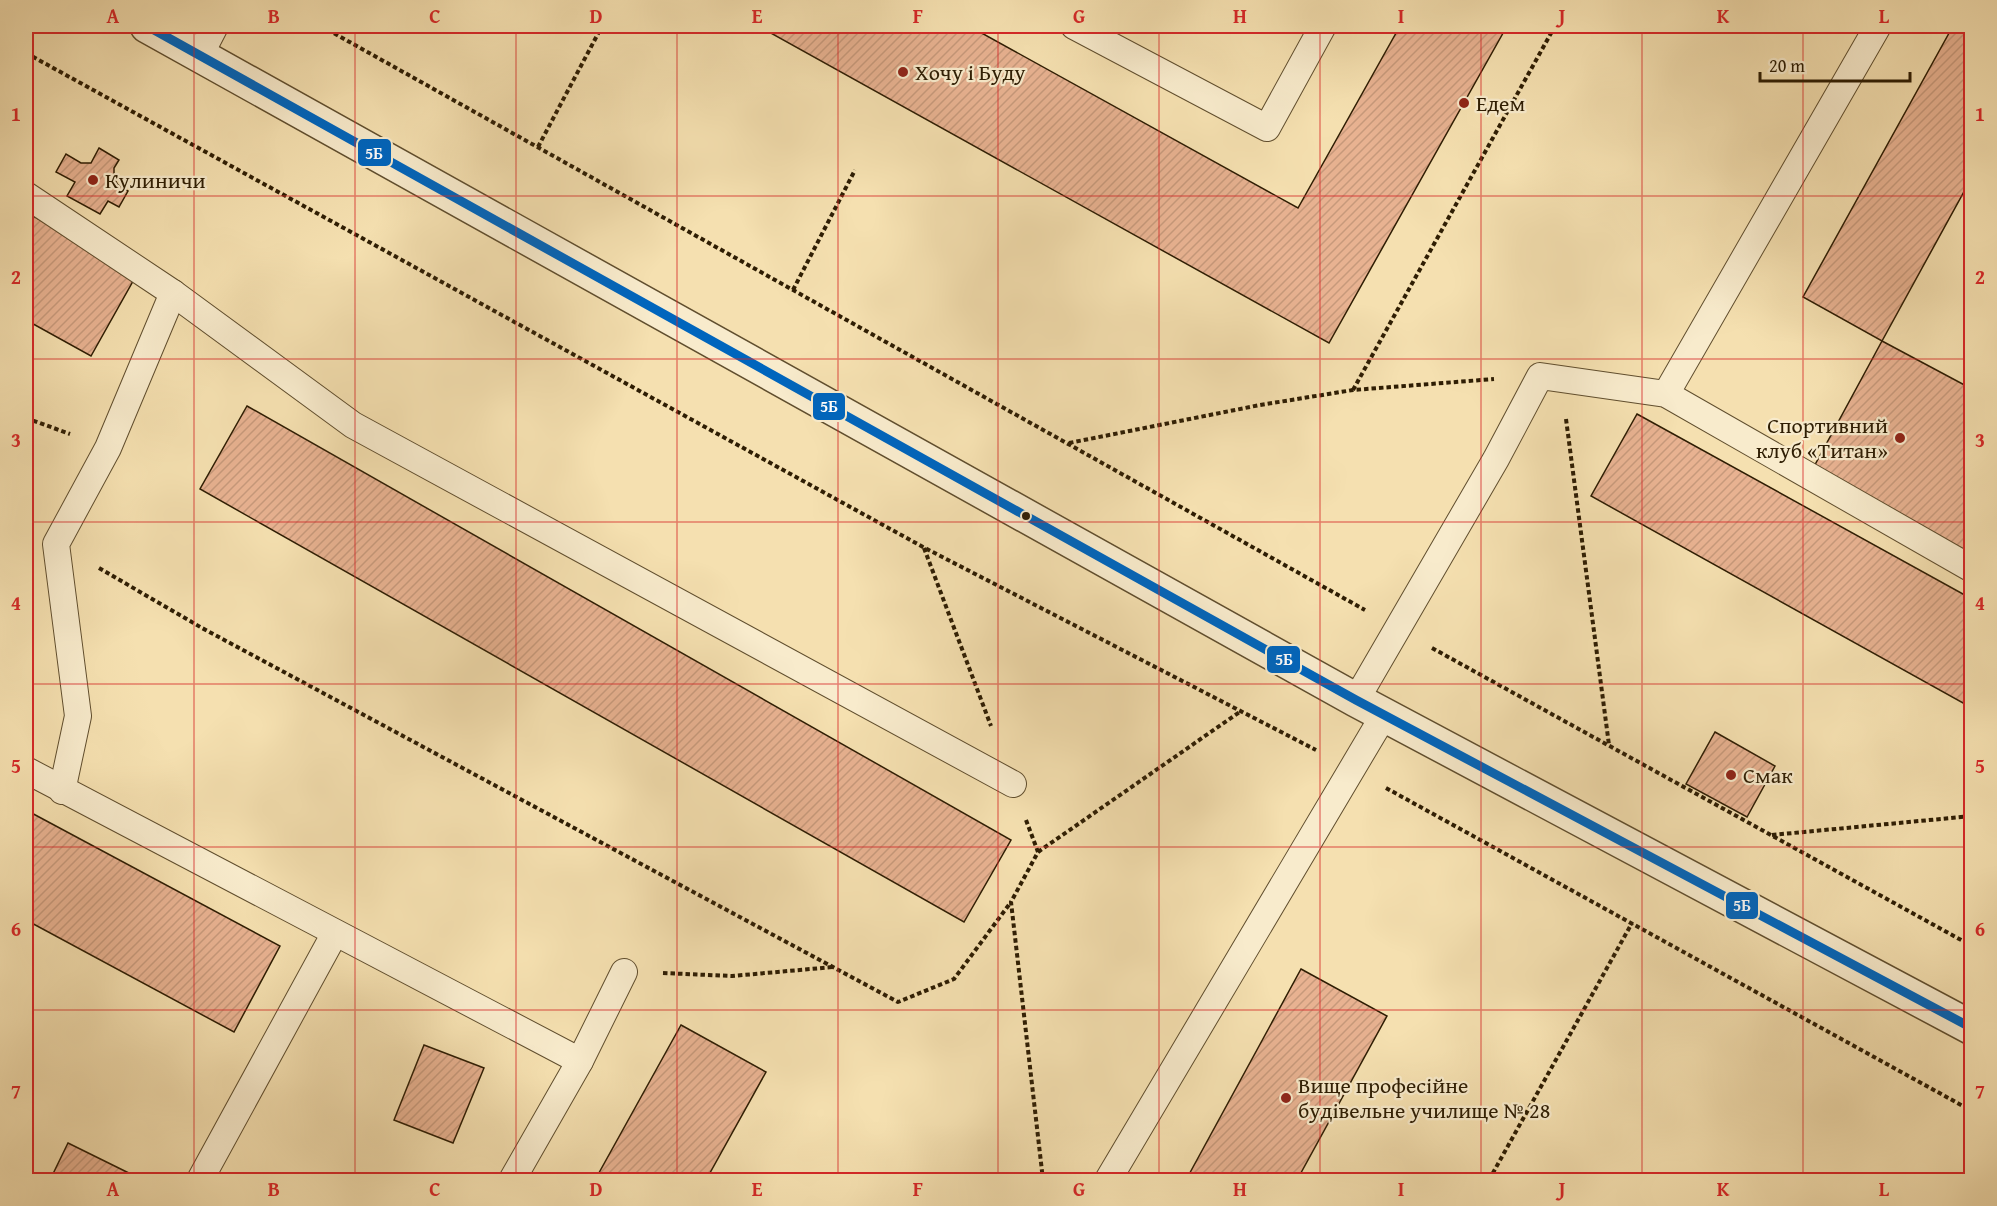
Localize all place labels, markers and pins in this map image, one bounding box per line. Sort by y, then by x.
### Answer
place label: Хочу і Буду [915,56,1026,88]
marker: Хочу і Буду [896,65,910,79]
place label: Едем [1476,87,1525,119]
marker: Едем [1457,96,1471,110]
place label: Кулиничи [105,164,206,196]
marker: Кулиничи [86,173,100,187]
place label: Спортивний клуб «Титан» [1756,409,1888,466]
marker: Спортивний клуб «Титан» [1893,431,1907,445]
unlabelled marker [1020,510,1032,522]
place label: Смак [1743,759,1793,791]
marker: Смак [1724,768,1738,782]
place label: Вище професійне будівельне училище № 28 [1298,1069,1550,1126]
marker: Вище професійне будівельне училище № 28 [1279,1091,1293,1105]

